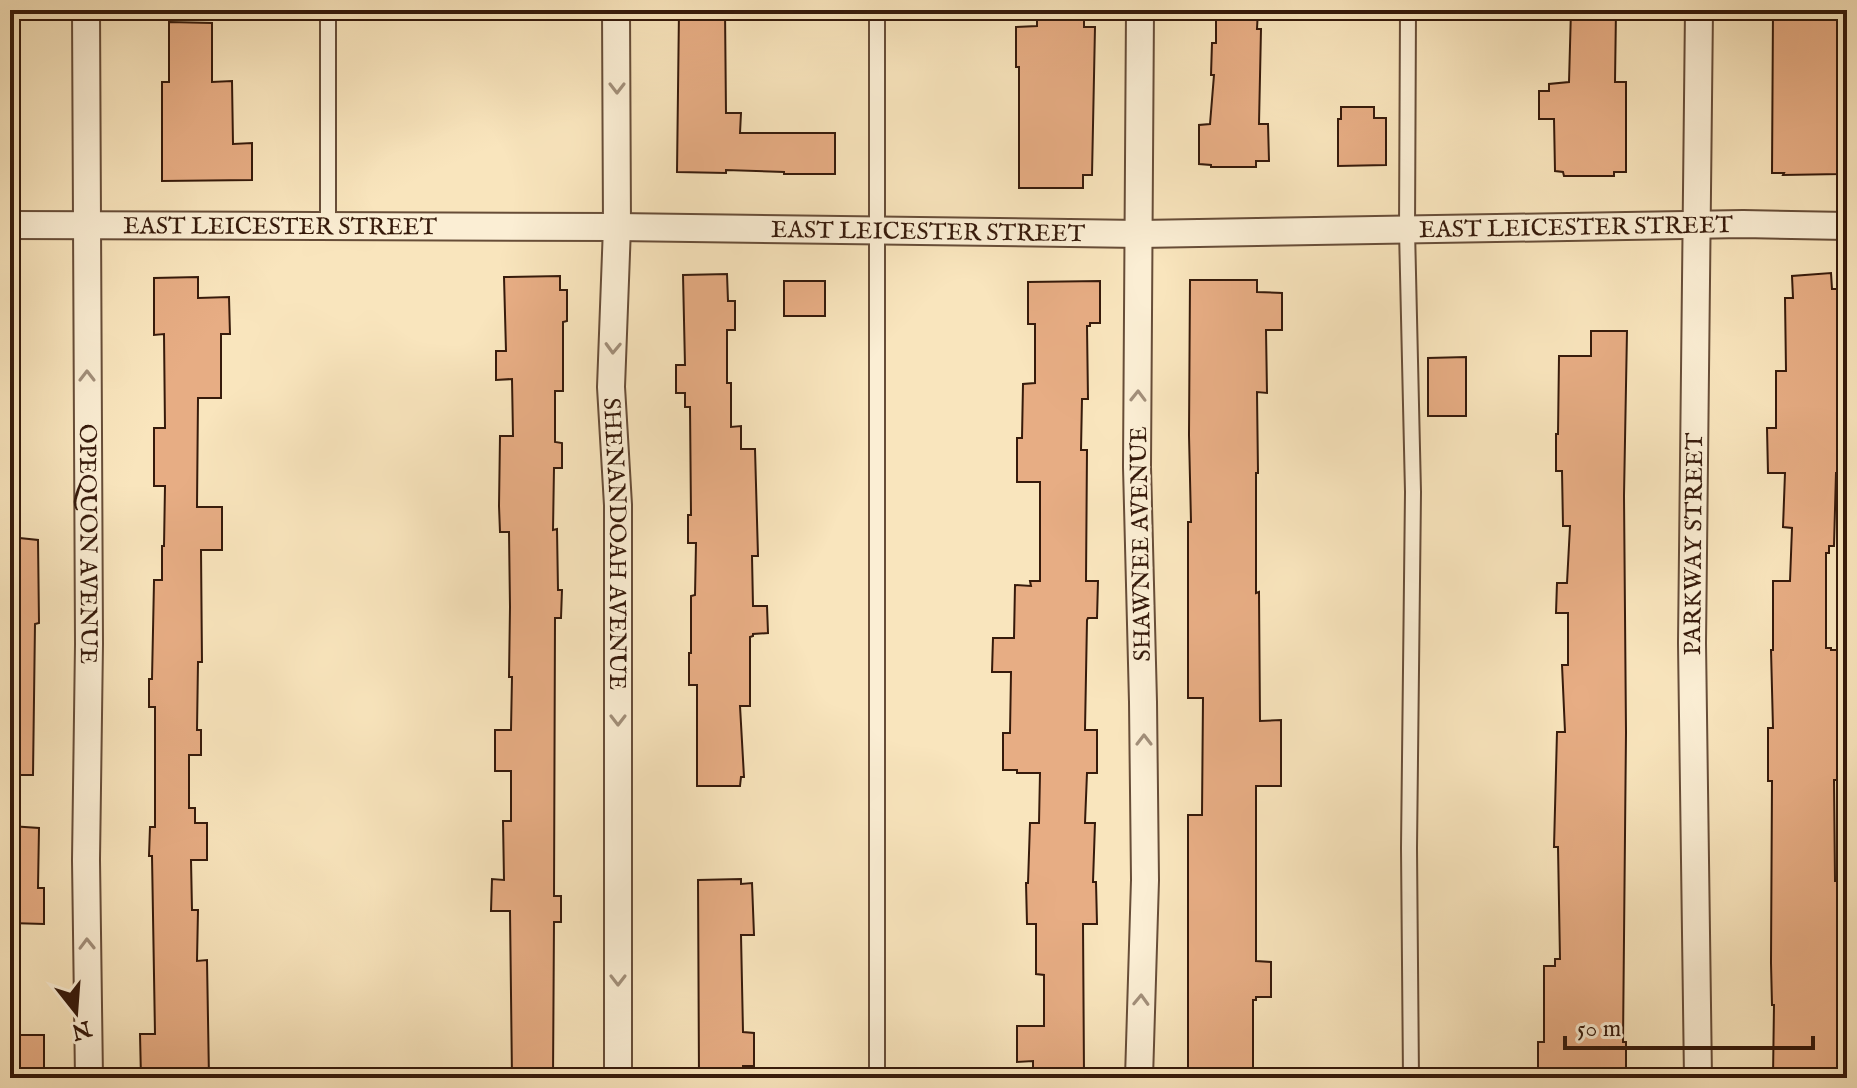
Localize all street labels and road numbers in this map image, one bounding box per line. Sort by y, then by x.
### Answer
street label: EAST LEICESTER STREET [1419,210,1734,246]
street label: EAST LEICESTER STREET [123,211,438,243]
street label: EAST LEICESTER STREET [771,215,1086,250]
street label: SHENANDOAH AVENUE [595,397,632,690]
street label: OPEQUON AVENUE [71,424,103,664]
street label: SHAWNEE AVENUE [1124,426,1159,662]
street label: PARKWAY STREET [1678,432,1711,656]

